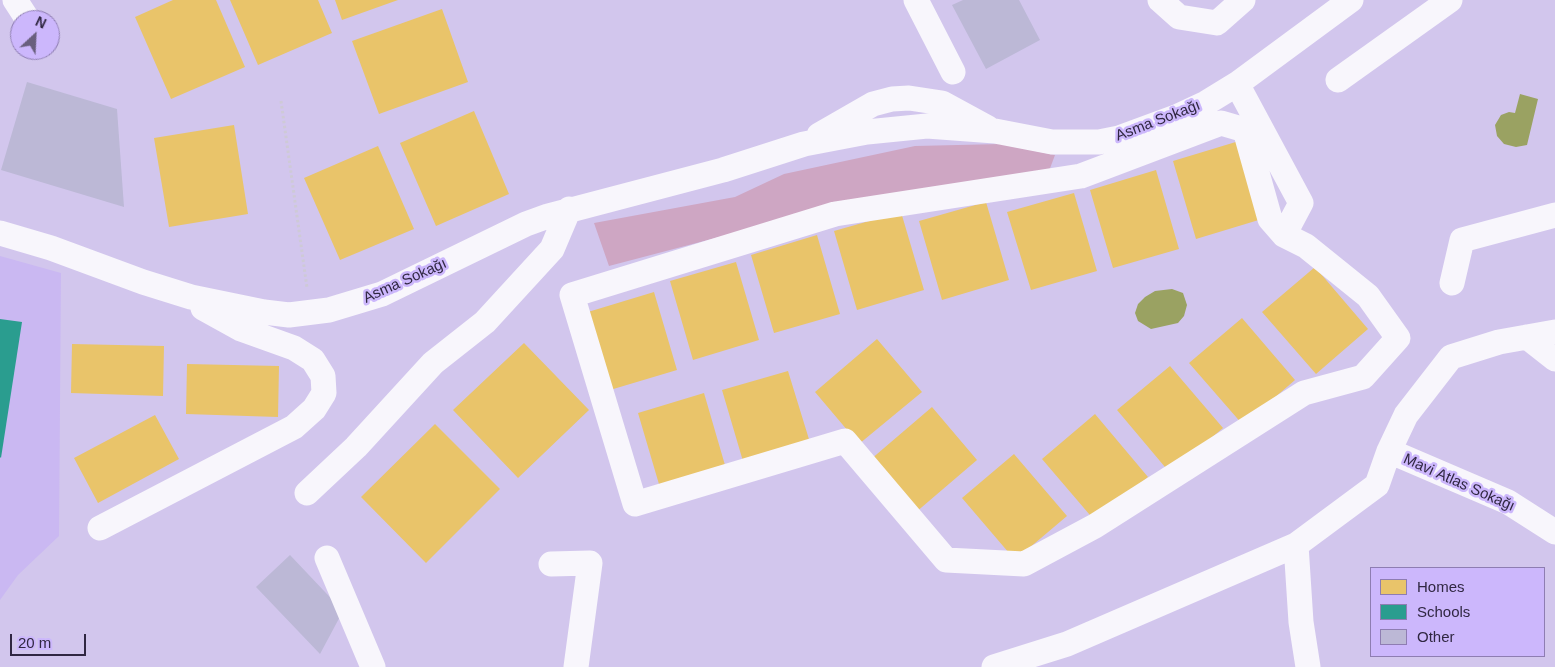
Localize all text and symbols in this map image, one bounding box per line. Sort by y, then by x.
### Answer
north arrow [10,10,60,60]
text: N [33,13,49,32]
street label: Asma Sokağı [1113,97,1203,145]
street label: Asma Sokağı [361,255,449,307]
street label: Mavi Atlas Sokağı [1401,450,1517,516]
legend [1370,567,1545,657]
text: Homes [1417,578,1465,595]
text: Schools [1417,603,1470,620]
scale bar [12,624,89,656]
text: Other [1417,628,1455,645]
text: 20 m [18,634,51,651]

